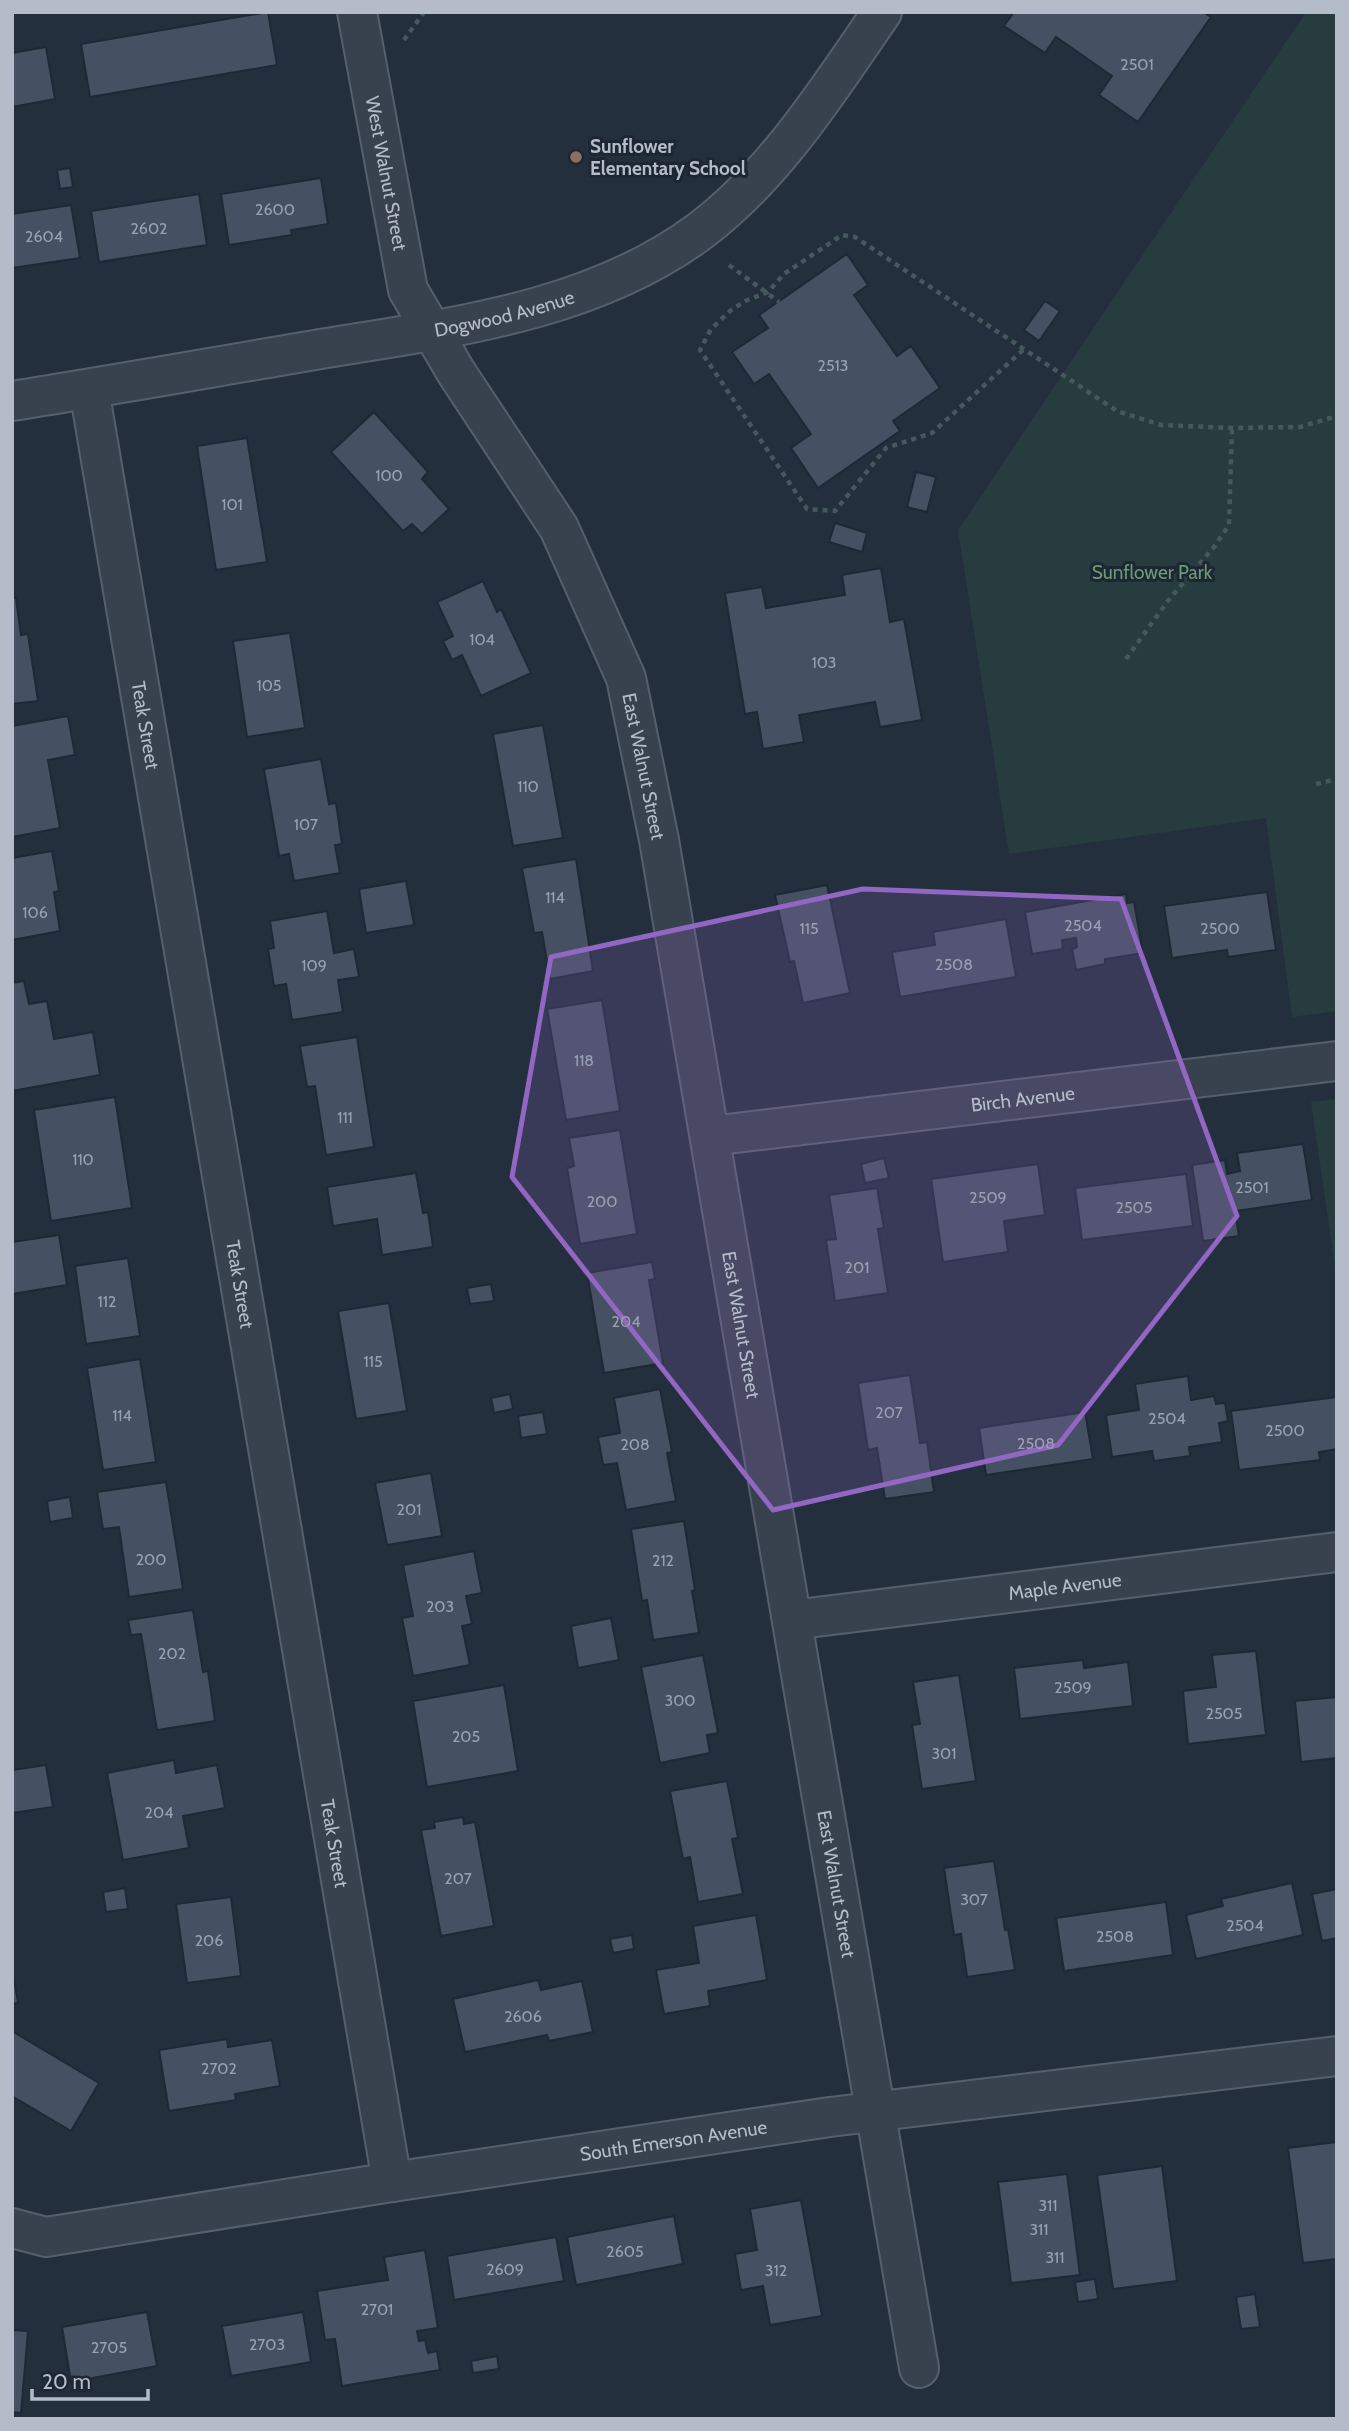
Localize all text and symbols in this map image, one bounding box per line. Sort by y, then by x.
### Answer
house number: 2501 [1120,55,1154,74]
street label: West Walnut Street [361,94,412,253]
place label: Sunflower Elementary School [590,135,746,180]
marker: Sunflower Elementary School [568,149,584,165]
house number: 2600 [255,200,295,219]
house number: 2602 [130,219,168,238]
house number: 2604 [25,227,63,246]
street label: Dogwood Avenue [432,285,578,342]
house number: 2513 [818,356,848,375]
house number: 100 [375,466,403,485]
house number: 101 [221,495,243,514]
park label: Sunflower Park [1092,561,1213,584]
house number: 104 [469,630,495,649]
house number: 103 [811,653,837,672]
house number: 105 [256,676,282,695]
street label: Teak Street [127,679,164,772]
street label: East Walnut Street [617,691,670,842]
house number: 110 [517,777,539,796]
house number: 107 [294,815,318,834]
house number: 114 [545,888,565,907]
house number: 106 [22,903,48,922]
house number: 2504 [1064,916,1102,935]
house number: 115 [799,919,819,938]
house number: 2500 [1200,919,1240,938]
house number: 2508 [935,955,973,974]
house number: 109 [301,956,327,975]
house number: 118 [574,1051,594,1070]
street label: Birch Avenue [970,1081,1076,1117]
house number: 111 [337,1108,353,1127]
house number: 110 [72,1150,94,1169]
house number: 2501 [1235,1178,1269,1197]
house number: 2509 [969,1188,1007,1207]
house number: 200 [587,1192,617,1211]
house number: 2505 [1116,1198,1152,1217]
street label: Teak Street [221,1239,259,1331]
street label: East Walnut Street [717,1249,765,1401]
house number: 201 [845,1258,869,1277]
house number: 112 [98,1292,116,1311]
house number: 204 [612,1312,640,1331]
house number: 115 [363,1352,383,1371]
house number: 207 [875,1403,903,1422]
house number: 114 [112,1406,132,1425]
house number: 2504 [1148,1409,1186,1428]
house number: 2500 [1265,1421,1305,1440]
house number: 2508 [1017,1434,1055,1453]
house number: 208 [620,1435,650,1454]
house number: 201 [397,1500,421,1519]
house number: 200 [136,1550,166,1569]
house number: 212 [652,1551,674,1570]
street label: Maple Avenue [1007,1568,1123,1605]
house number: 203 [426,1597,454,1616]
house number: 202 [158,1644,186,1663]
house number: 2509 [1054,1678,1092,1697]
house number: 300 [665,1691,696,1710]
house number: 2505 [1206,1704,1242,1723]
house number: 205 [452,1727,480,1746]
house number: 301 [931,1744,957,1763]
street label: Teak Street [316,1798,353,1890]
house number: 204 [145,1803,173,1822]
street label: East Walnut Street [812,1808,860,1960]
house number: 207 [444,1869,472,1888]
house number: 307 [960,1890,988,1909]
house number: 2504 [1226,1916,1264,1935]
house number: 2508 [1096,1927,1134,1946]
house number: 206 [195,1931,223,1950]
house number: 2606 [504,2007,542,2026]
house number: 2702 [201,2059,237,2078]
street label: South Emerson Avenue [578,2115,769,2166]
house number: 311 [1038,2196,1058,2215]
house number: 311 [1029,2220,1049,2239]
house number: 2605 [606,2242,644,2261]
house number: 311 [1045,2248,1065,2267]
house number: 2609 [486,2260,524,2279]
house number: 312 [765,2261,787,2280]
house number: 2701 [361,2300,393,2319]
house number: 2703 [249,2335,285,2354]
house number: 2705 [91,2338,127,2357]
scale bar [32,2358,147,2402]
text: 20 m [42,2369,91,2394]

